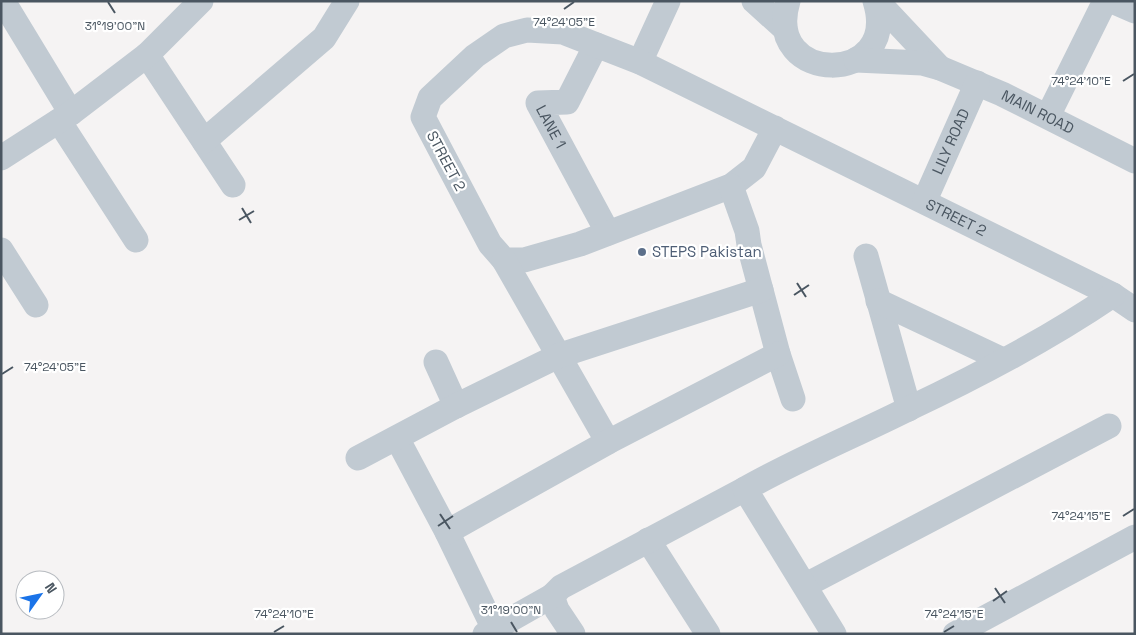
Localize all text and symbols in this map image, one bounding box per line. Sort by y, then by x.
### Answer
text: 74°24'05"E [533,14,595,30]
text: 31°19'00"N [85,18,145,34]
text: 74°24'10"E [1051,73,1111,89]
street label: MAIN ROAD [999,85,1077,138]
street label: LANE 1 [532,102,571,151]
street label: LILY ROAD [928,105,973,177]
street label: STREET 2 [423,127,470,194]
street label: STREET 2 [923,194,990,240]
place label: STEPS Pakistan [652,242,762,261]
marker: STEPS Pakistan [636,246,648,258]
text: 74°24'05"E [24,359,86,375]
text: 74°24'15"E [1051,508,1111,524]
north arrow [15,570,65,620]
text: N [41,579,61,597]
text: 31°19'00"N [481,602,541,618]
text: 74°24'10"E [254,606,314,622]
text: 74°24'15"E [924,606,984,622]

